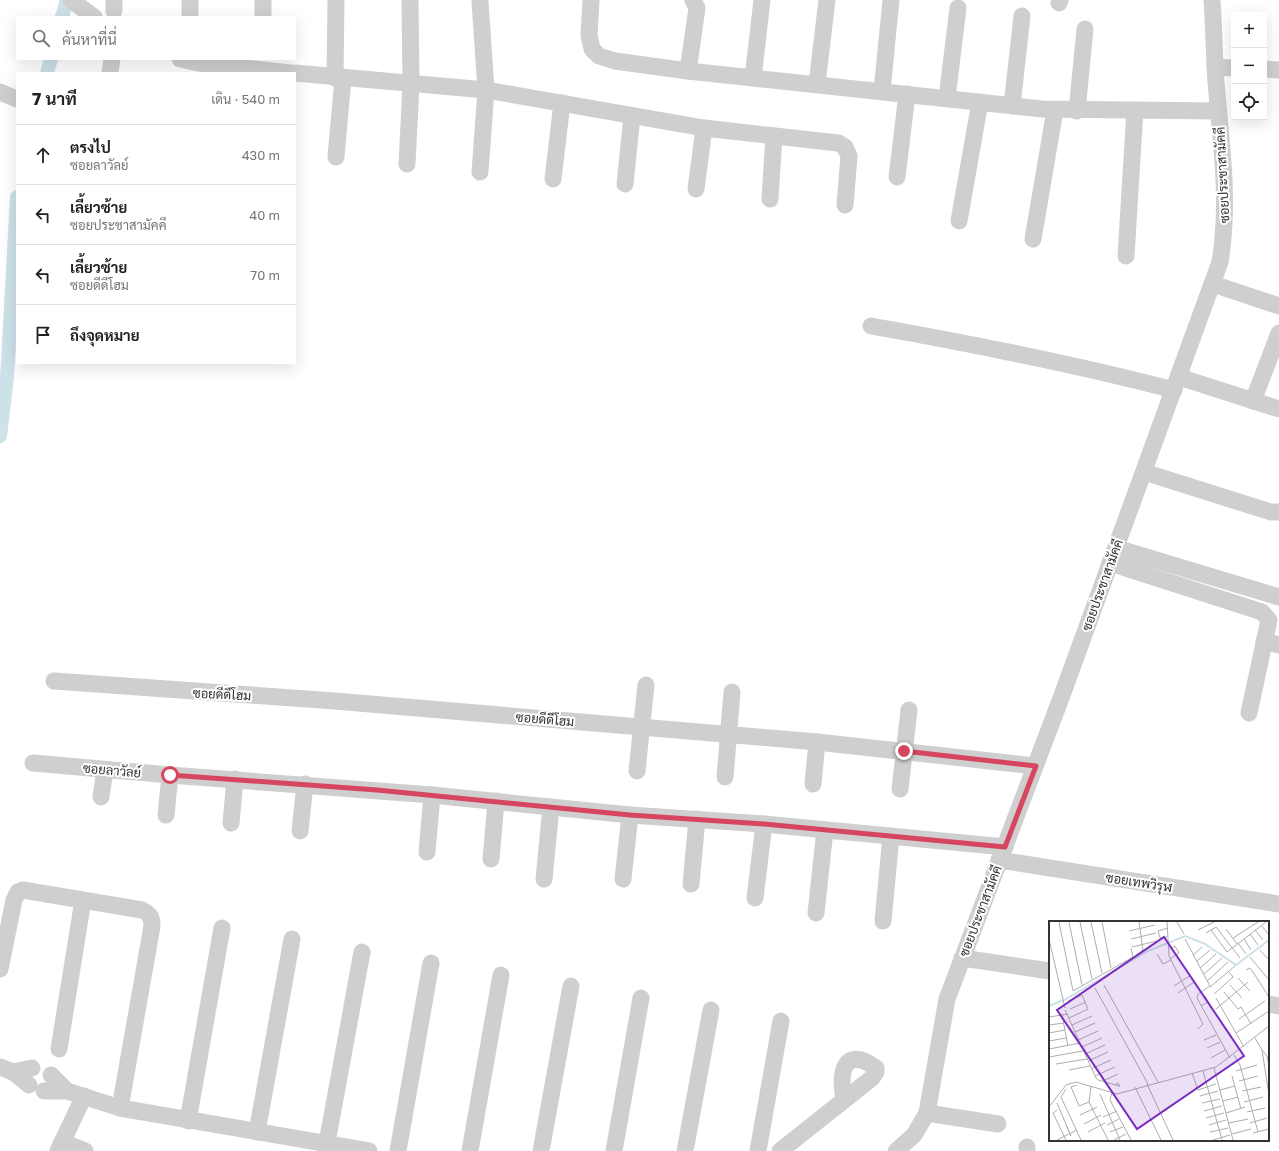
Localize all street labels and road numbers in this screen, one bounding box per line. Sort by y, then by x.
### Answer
street label: ซอยประชาสามัคคี [1210,126,1233,224]
street label: ซอยประชาสามัคคี [1077,537,1126,633]
street label: ซอยดีดีโฮม [192,683,252,704]
street label: ซอยดีดีโฮม [515,707,575,730]
street label: ซอยลาวัลย์ [82,758,142,781]
street label: ซอยประชาสามัคคี [954,863,1005,959]
street label: ซอยเทพวิรุฬ [1104,869,1174,897]

